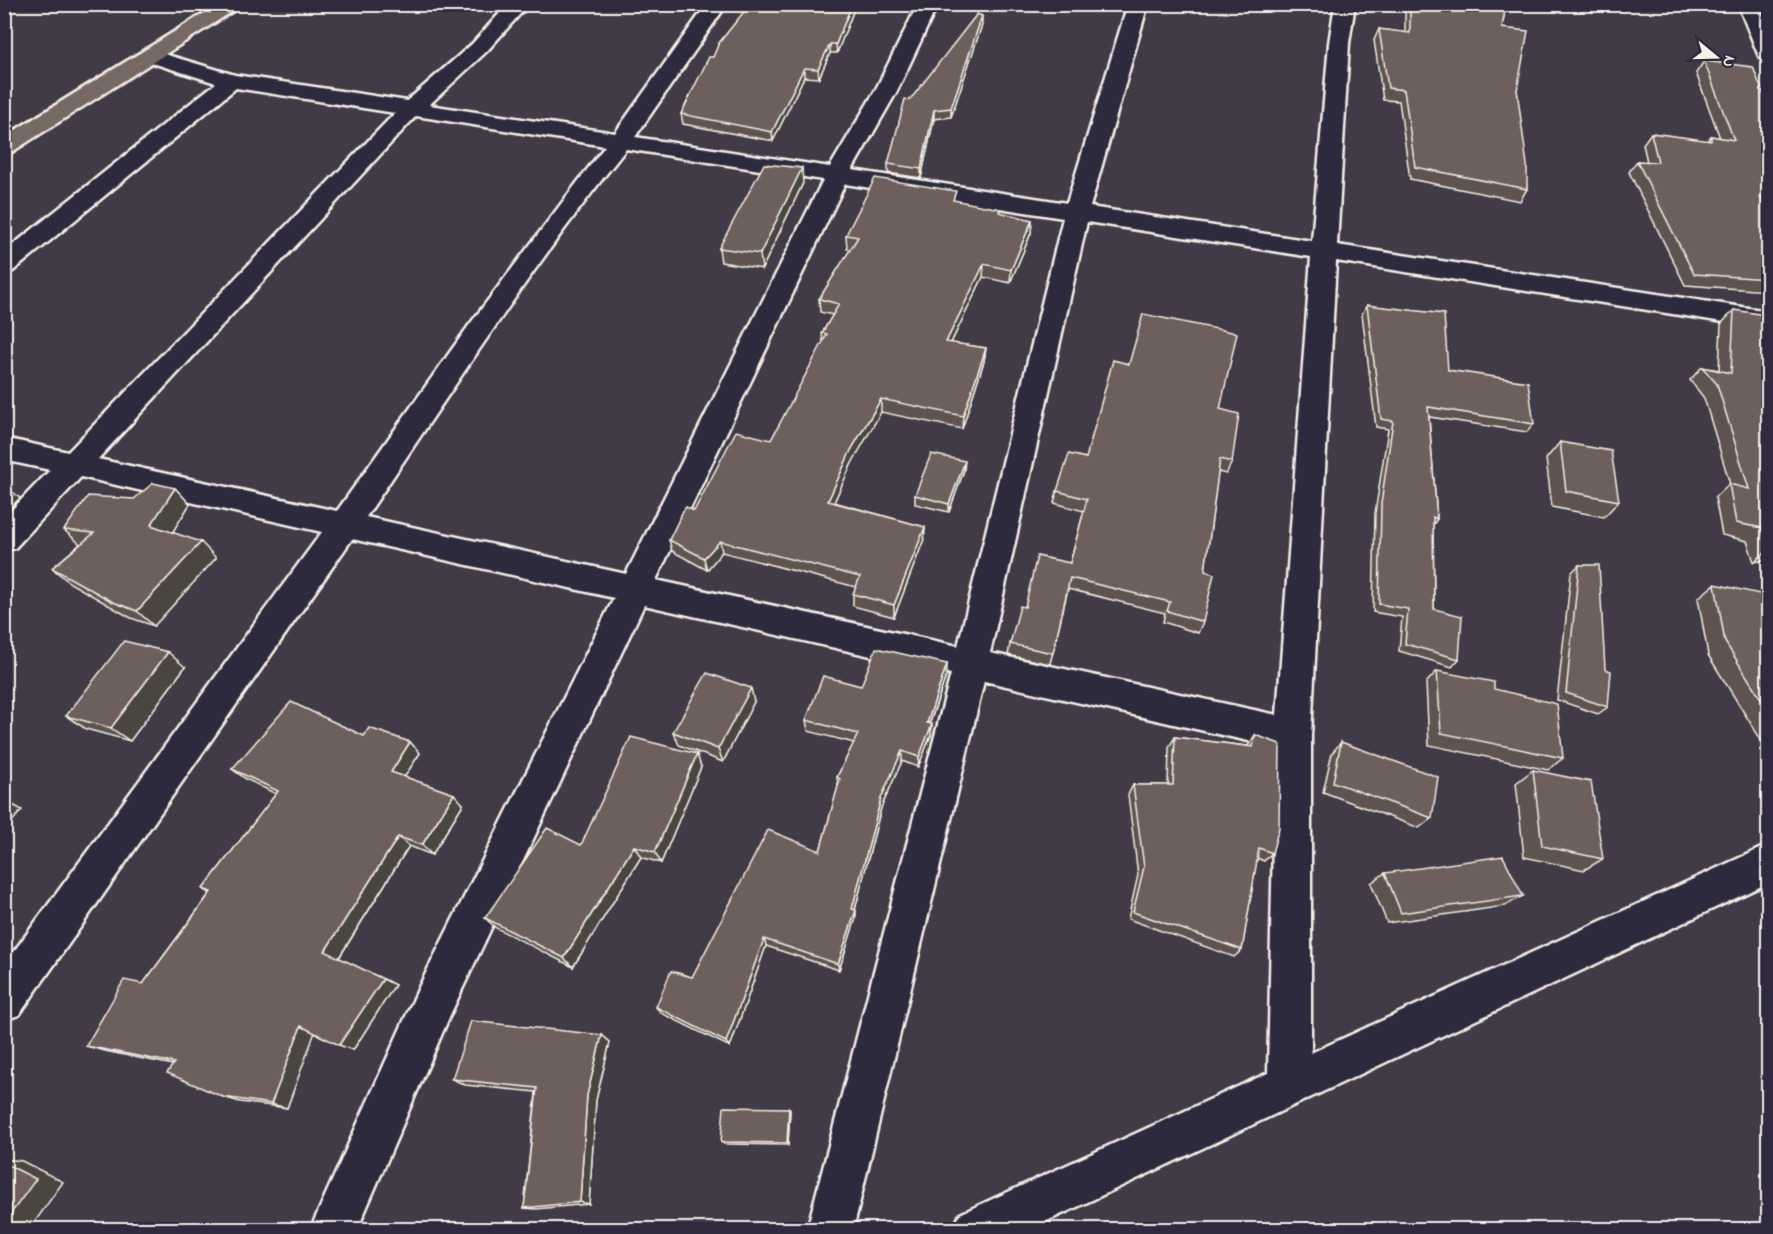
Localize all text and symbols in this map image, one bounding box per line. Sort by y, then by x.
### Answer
north arrow [1686,27,1746,87]
text: N [1715,52,1741,70]

